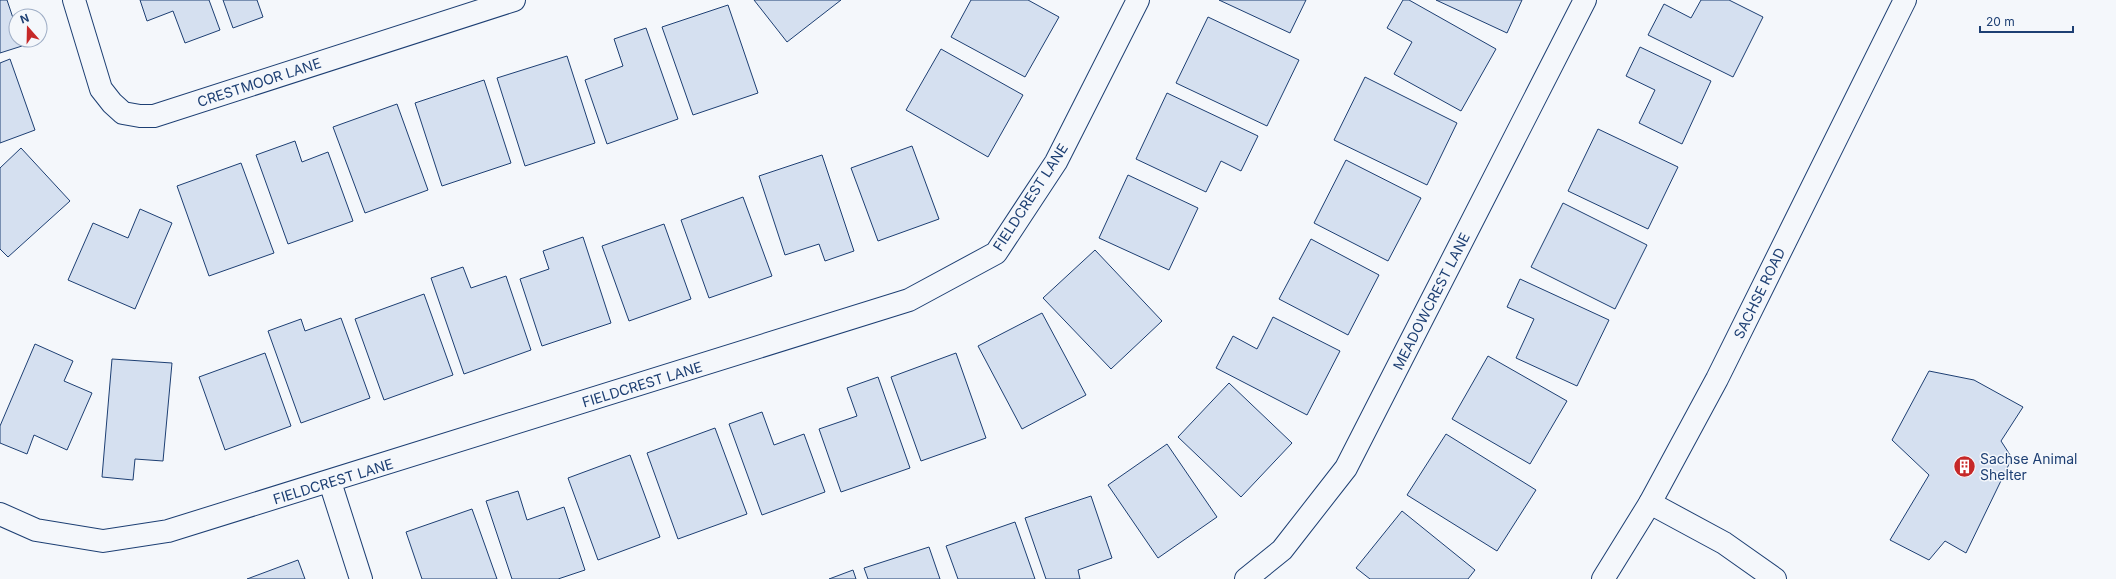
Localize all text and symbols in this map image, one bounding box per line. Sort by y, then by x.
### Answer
north arrow [8,8,48,48]
scale bar [1980,8,2073,34]
text: N [18,11,31,27]
text: 20 m [1986,14,2015,29]
street label: CRESTMOOR LANE [195,54,323,110]
street label: FIELDCREST LANE [989,140,1071,254]
street label: MEADOWCREST LANE [1389,230,1473,372]
street label: SACHSE ROAD [1730,245,1788,341]
street label: FIELDCREST LANE [580,358,704,410]
place label: Sachse Animal Shelter [1980,450,2077,483]
building icon: Sachse Animal Shelter [1951,453,1977,479]
street label: FIELDCREST LANE [271,455,395,507]

